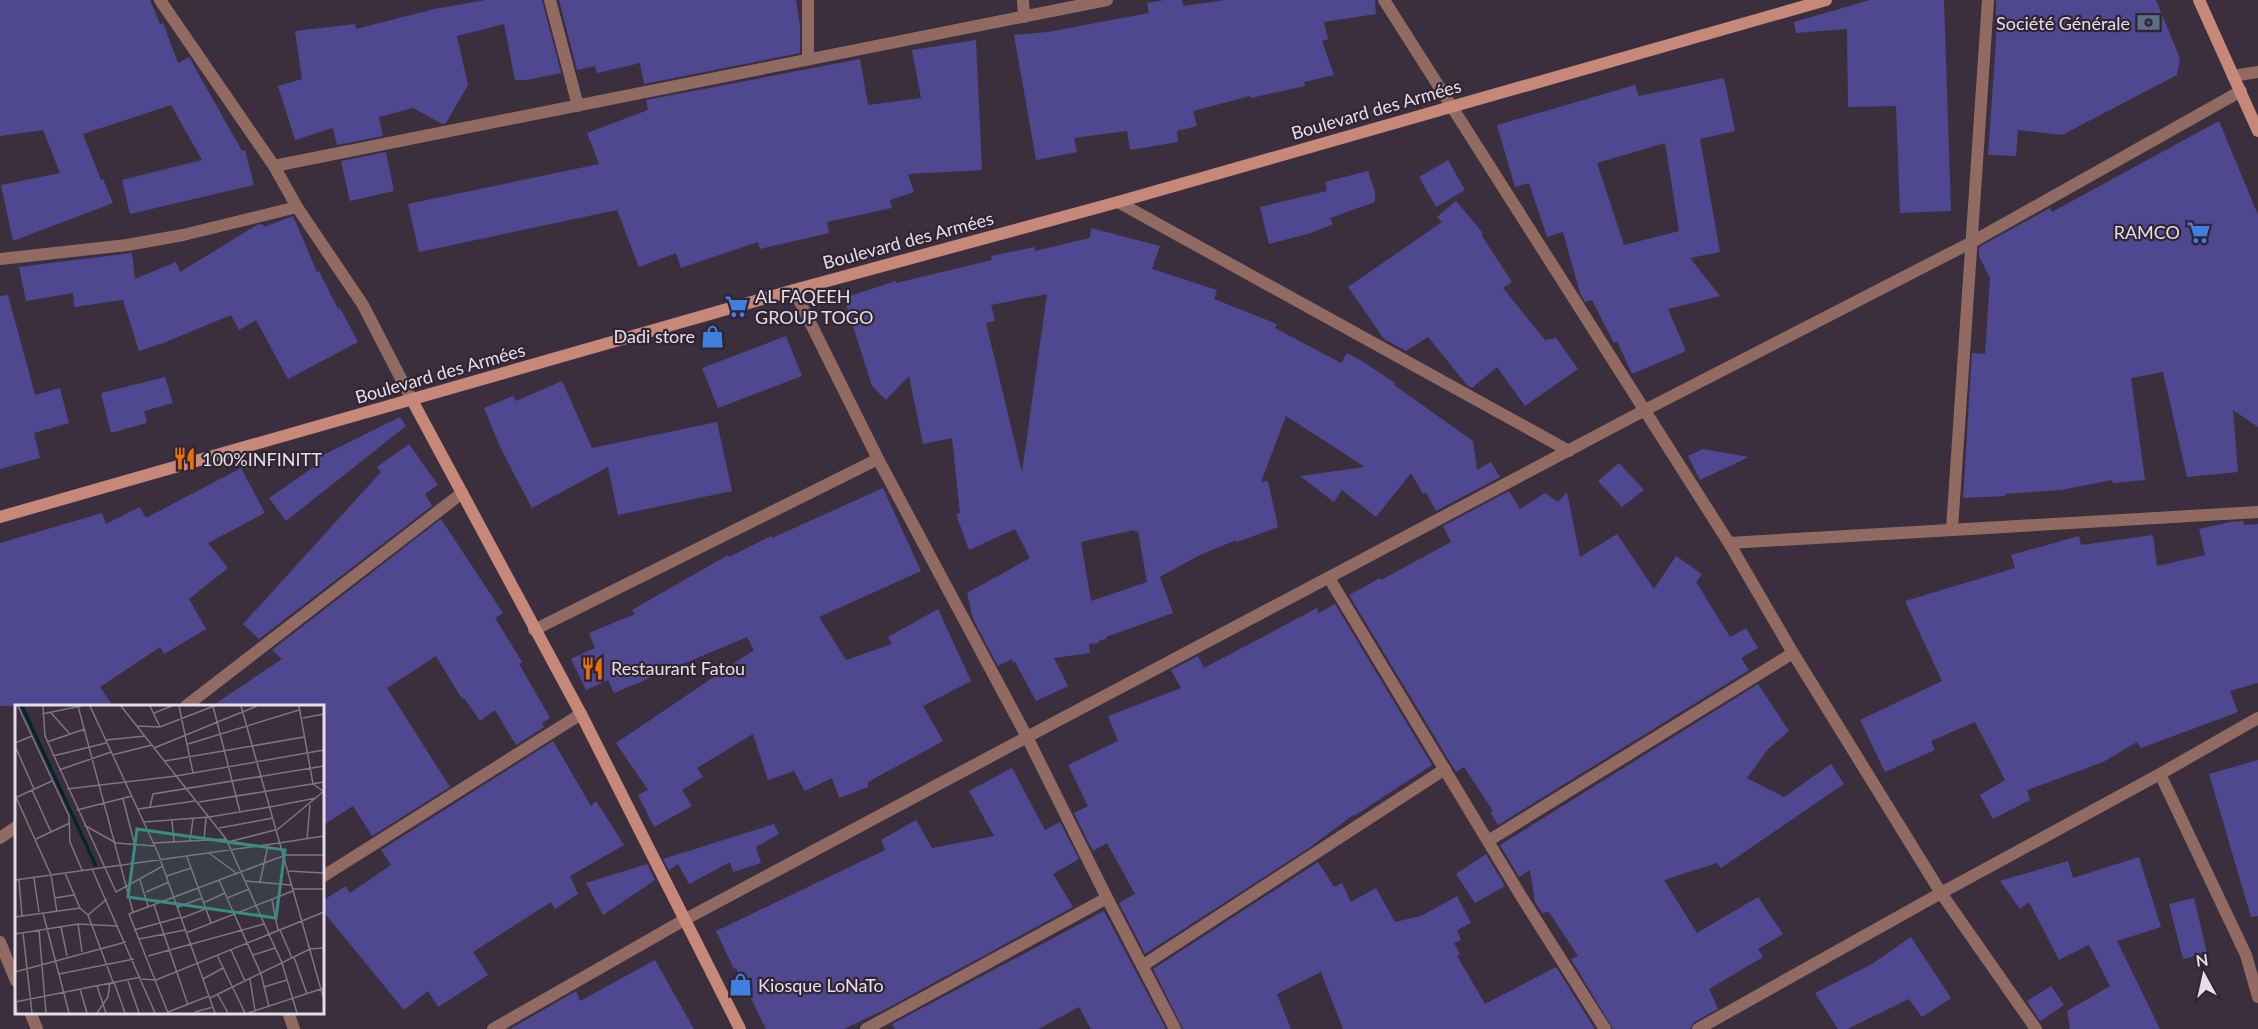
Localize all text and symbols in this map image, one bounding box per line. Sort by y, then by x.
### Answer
bank icon: Société Générale [2135,10,2161,36]
place label: Société Générale [1996,12,2130,34]
street label: Boulevard des Armées [1288,74,1464,144]
street label: Boulevard des Armées [820,207,996,273]
supermarket icon: RAMCO [2185,219,2211,245]
place label: RAMCO [2114,221,2180,243]
place label: AL FAQEEH GROUP TOGO [755,285,873,328]
supermarket icon: AL FAQEEH GROUP TOGO [724,293,750,319]
shop icon: Dadi store [700,323,726,349]
place label: Dadi store [613,325,695,347]
street label: Boulevard des Armées [352,338,528,408]
restaurant icon: 100%INFINITT [171,446,197,472]
place label: 100%INFINITT [202,448,322,470]
restaurant icon: Restaurant Fatou [580,655,606,681]
place label: Restaurant Fatou [611,657,745,679]
inset map [15,705,324,1014]
north arrow [2174,945,2234,1005]
text: N [2194,949,2209,970]
shop icon: Kiosque LoNaTo [727,972,753,998]
place label: Kiosque LoNaTo [758,974,884,996]

